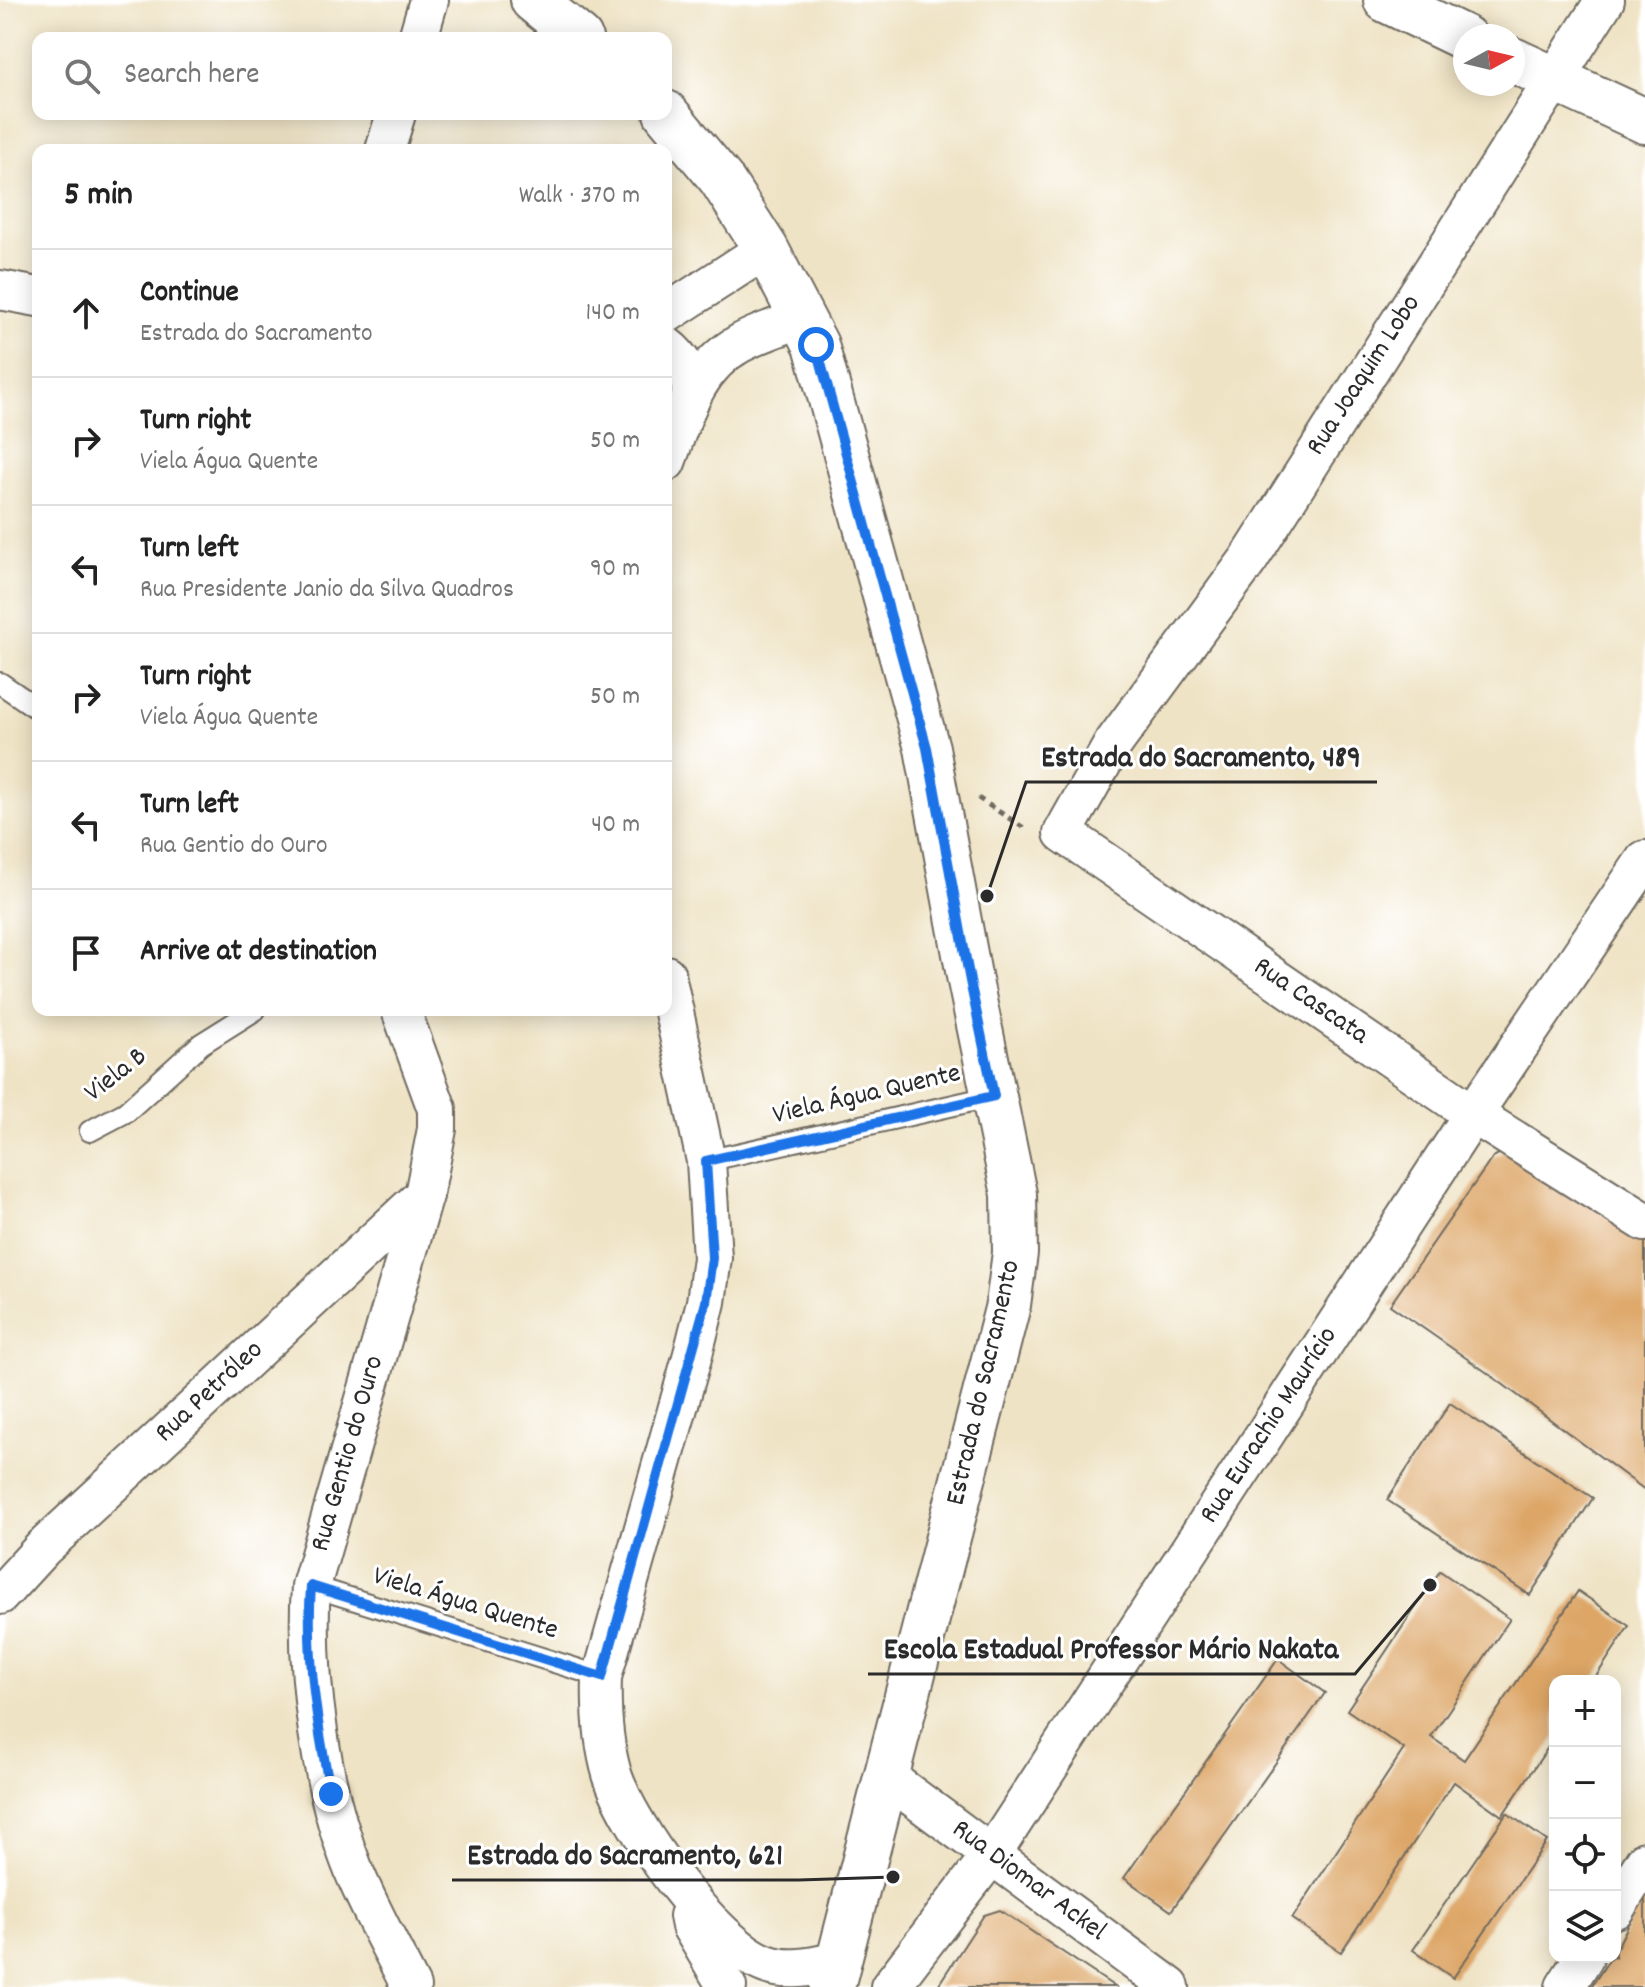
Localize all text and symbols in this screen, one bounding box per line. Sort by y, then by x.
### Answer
north arrow [1453,24,1525,96]
search box [32,32,672,120]
icon: search [60,54,104,98]
text: Search here [124,55,260,98]
text: 5 min [64,172,133,221]
text: Walk · 370 m [519,178,640,215]
text: Continue [140,273,239,316]
street label: Rua Joaquim Lobo [1298,288,1432,464]
icon: ahead [64,291,108,335]
text: 140 m [586,295,640,332]
text: Estrada do Sacramento [140,316,373,353]
route start [798,327,834,363]
text: Turn right [140,401,251,444]
icon: right [64,419,108,463]
text: 50 m [590,423,640,460]
text: Viela Água Quente [140,444,318,481]
text: Turn left [140,529,239,572]
icon: left [64,547,108,591]
text: 90 m [590,551,640,588]
text: Rua Presidente Janio da Silva Quadros [140,572,514,609]
text: Turn right [140,657,251,700]
icon: right [64,675,108,719]
text: 50 m [590,679,640,716]
text: Viela Água Quente [140,700,318,737]
callout: Estrada do Sacramento, 489 [1026,728,1377,782]
text: Estrada do Sacramento, 489 [1041,739,1361,782]
text: Turn left [140,785,239,828]
icon: left [64,803,108,847]
text: 40 m [591,807,640,844]
text: Rua Gentio do Ouro [140,828,328,865]
icon: arrive [64,931,108,975]
text: Arrive at destination [140,932,377,975]
street label: Rua Cascata [1244,949,1377,1057]
street label: Viela B [77,1039,157,1113]
street label: Viela Água Quente [769,1055,965,1137]
street label: Estrada do Sacramento [937,1256,1033,1510]
street label: Rua Eurachio Maurício [1191,1320,1349,1532]
street label: Rua Petróleo [147,1332,274,1453]
street label: Rua Gentio do Ouro [302,1351,396,1557]
street label: Viela Água Quente [367,1558,563,1652]
callout: Escola Estadual Professor Mário Nakata [868,1620,1355,1674]
text: Escola Estadual Professor Mário Nakata [884,1631,1339,1674]
map controls [1549,1675,1621,1963]
button: + [1549,1675,1621,1747]
button: − [1549,1747,1621,1819]
route end [313,1776,349,1812]
street label: Rua Diomar Ackel [942,1811,1114,1953]
button: locate [1549,1819,1621,1891]
callout: Estrada do Sacramento, 621 [452,1826,799,1880]
text: Estrada do Sacramento, 621 [467,1837,783,1880]
button: layers [1549,1891,1621,1963]

